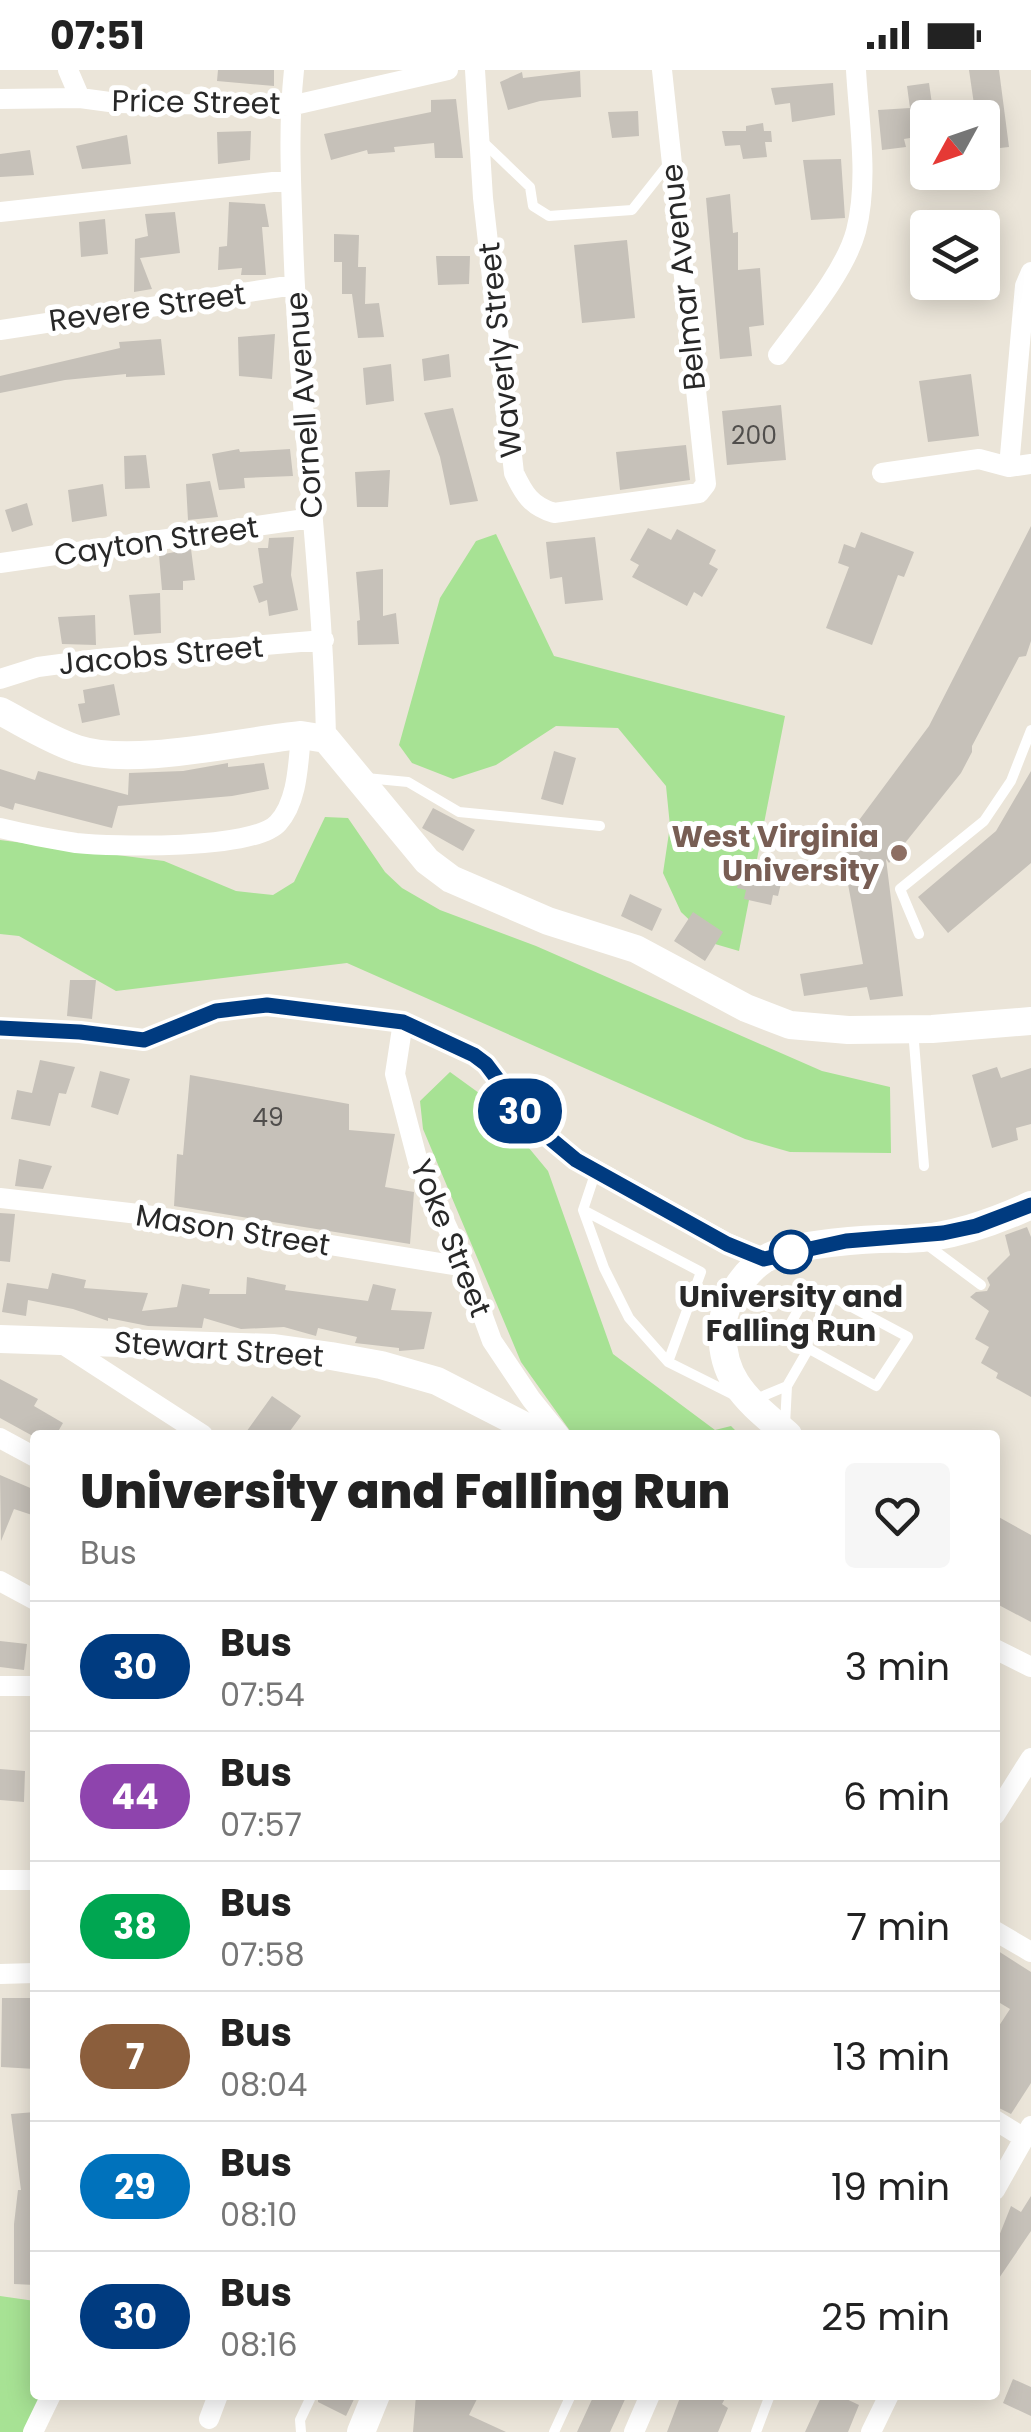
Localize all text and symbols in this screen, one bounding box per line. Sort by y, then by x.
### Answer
text: 07:51 [50,9,145,62]
street label: Price Street [111,79,281,125]
north arrow [910,100,1000,190]
map controls [910,100,1000,300]
street label: Belmar Avenue [650,162,716,392]
button: layers [910,210,1000,300]
street label: Waverly Street [467,240,533,460]
street label: Revere Street [46,272,248,342]
street label: Cornell Avenue [275,290,333,520]
house number: 200 [731,418,777,453]
street label: Cayton Street [51,505,261,577]
street label: Jacobs Street [57,625,265,685]
place label: West Virginia University [671,815,879,892]
marker: West Virginia University [888,842,910,864]
line badge: 30 [475,1078,565,1144]
text: 30 [498,1087,542,1136]
house number: 49 [252,1100,284,1135]
street label: Yoke Street [400,1153,502,1323]
street label: Mason Street [133,1193,333,1267]
marker: University and Falling Run [770,1231,812,1273]
place label: University and Falling Run [679,1275,903,1352]
street label: Stewart Street [113,1320,325,1378]
text: University and Falling Run [80,1458,731,1525]
button: heart [845,1463,950,1568]
text: Bus [80,1530,137,1575]
text: Bus [220,1616,292,1669]
text: 3 min [845,1640,950,1693]
text: 30 [113,1642,157,1691]
text: 07:54 [220,1672,305,1717]
text: Bus [220,1746,292,1799]
text: 6 min [843,1770,950,1823]
text: 44 [111,1772,159,1821]
text: 07:57 [220,1802,302,1847]
text: Bus [220,1876,292,1929]
text: 7 min [846,1900,950,1953]
text: 38 [113,1902,157,1951]
text: 07:58 [220,1932,305,1977]
text: Bus [220,2006,292,2059]
text: 13 min [833,2030,950,2083]
text: 7 [126,2032,144,2081]
text: 08:04 [220,2062,307,2107]
text: Bus [220,2136,292,2189]
text: 19 min [831,2160,950,2213]
text: 29 [114,2162,156,2211]
text: 08:10 [220,2192,297,2237]
text: Bus [220,2266,292,2319]
text: 25 min [821,2290,950,2343]
text: 30 [113,2292,157,2341]
text: 08:16 [220,2322,298,2367]

